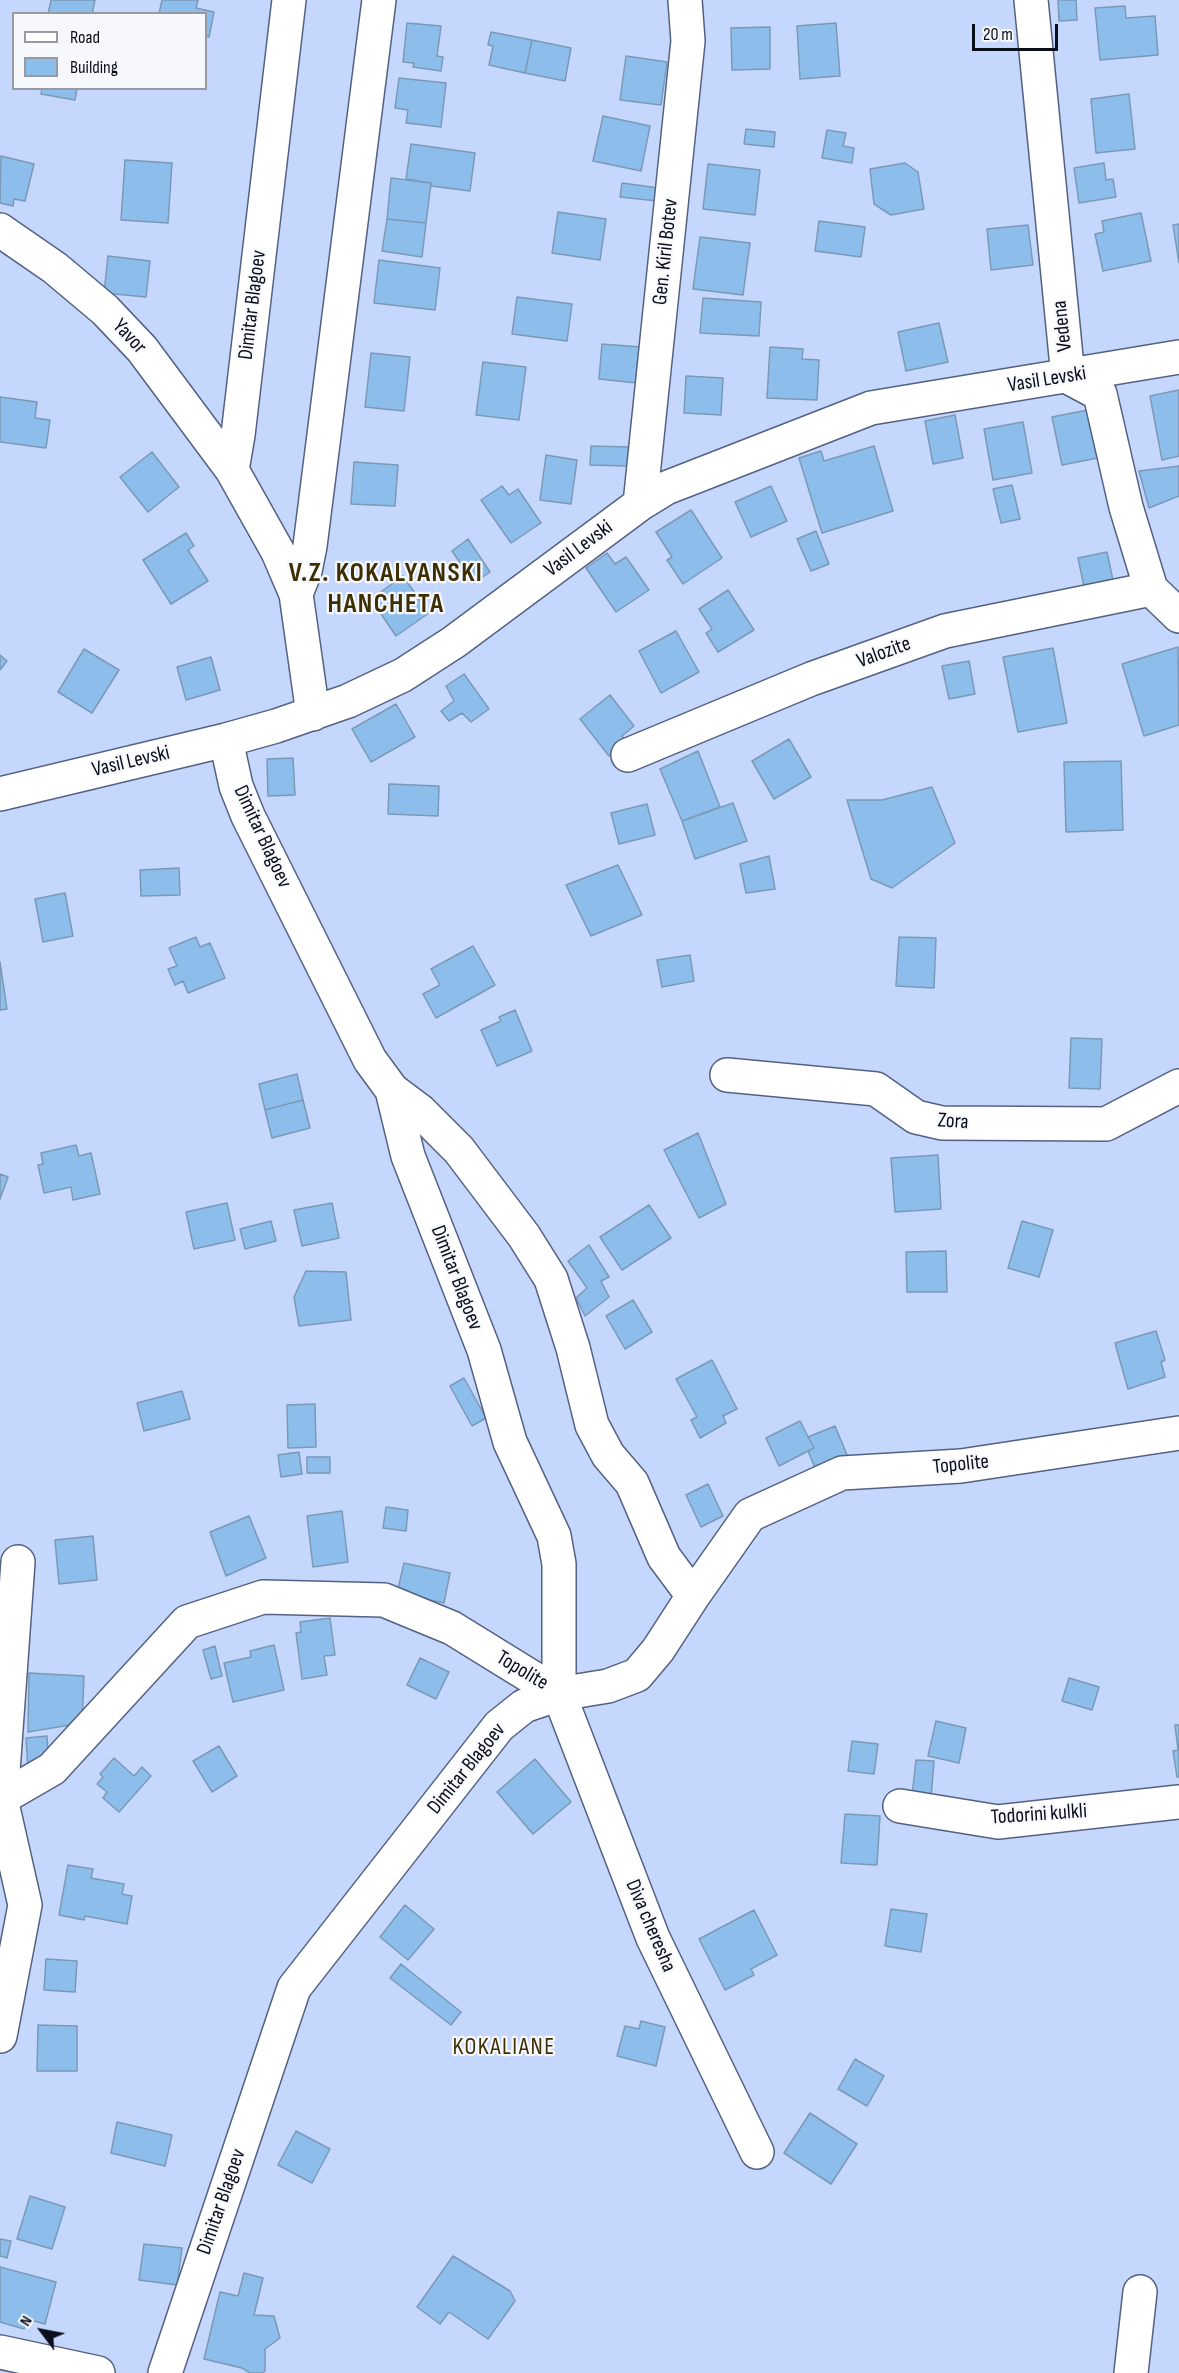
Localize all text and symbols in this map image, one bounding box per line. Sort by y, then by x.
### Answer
legend [12,12,207,90]
scale bar [975,12,1060,50]
text: 20 m [983,24,1013,45]
text: Road [70,27,100,48]
text: Building [70,57,118,78]
street label: Gen. Kiril Botev [648,198,684,306]
street label: Dimitar Blagoev [234,249,272,361]
street label: Vedena [1048,299,1078,353]
street label: Yavor [107,314,151,360]
street label: Vasil Levski [1006,361,1088,399]
street label: Vasil Levski [540,515,618,583]
district label: V.Z. KOKALYANSKI HANCHETA [289,558,483,621]
street label: Valozite [854,632,914,674]
street label: Vasil Levski [90,741,172,783]
street label: Dimitar Blagoev [227,782,297,892]
street label: Zora [937,1108,969,1136]
street label: Dimitar Blagoev [425,1222,487,1334]
street label: Topolite [932,1450,990,1480]
street label: Topolite [491,1646,553,1696]
street label: Dimitar Blagoev [423,1718,511,1820]
street label: Todorini kulkli [990,1799,1088,1831]
street label: Diva cheresha [619,1876,681,1976]
district label: KOKALIANE [452,2034,556,2062]
street label: Dimitar Blagoev [192,2146,252,2258]
north arrow [12,2301,72,2361]
text: N [16,2313,37,2330]

